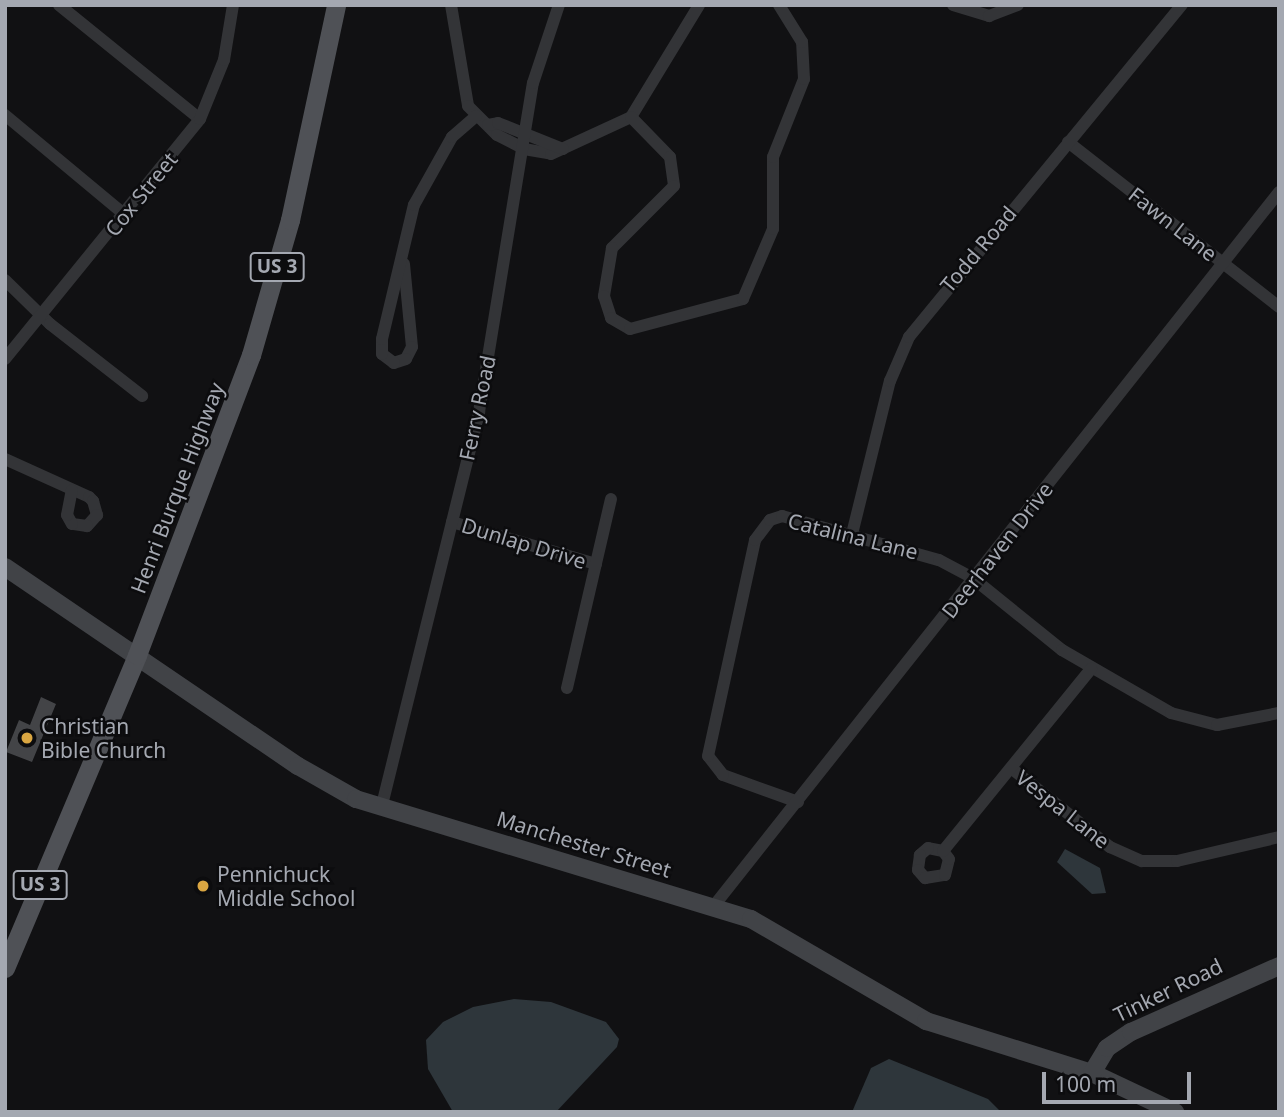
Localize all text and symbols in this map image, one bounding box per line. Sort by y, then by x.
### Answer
street label: Cox Street [100,147,182,241]
street label: Fawn Lane [1124,182,1222,266]
street label: Todd Road [935,201,1021,297]
road number: US 3 [249,252,305,282]
street label: Ferry Road [454,353,500,463]
street label: Henri Burque Highway [125,379,229,597]
street label: Deerhaven Drive [936,477,1058,623]
street label: Catalina Lane [785,508,921,564]
street label: Dunlap Drive [459,512,589,574]
place label: Christian Bible Church [41,713,166,763]
marker: Christian Bible Church [19,730,35,746]
street label: Vespa Lane [1011,765,1115,853]
street label: Manchester Street [494,805,674,883]
place label: Pennichuck Middle School [217,861,355,911]
road number: US 3 [12,870,68,900]
marker: Pennichuck Middle School [195,878,211,894]
street label: Tinker Road [1110,953,1226,1027]
scale bar [1046,1058,1195,1102]
text: 100 m [1055,1070,1116,1098]

